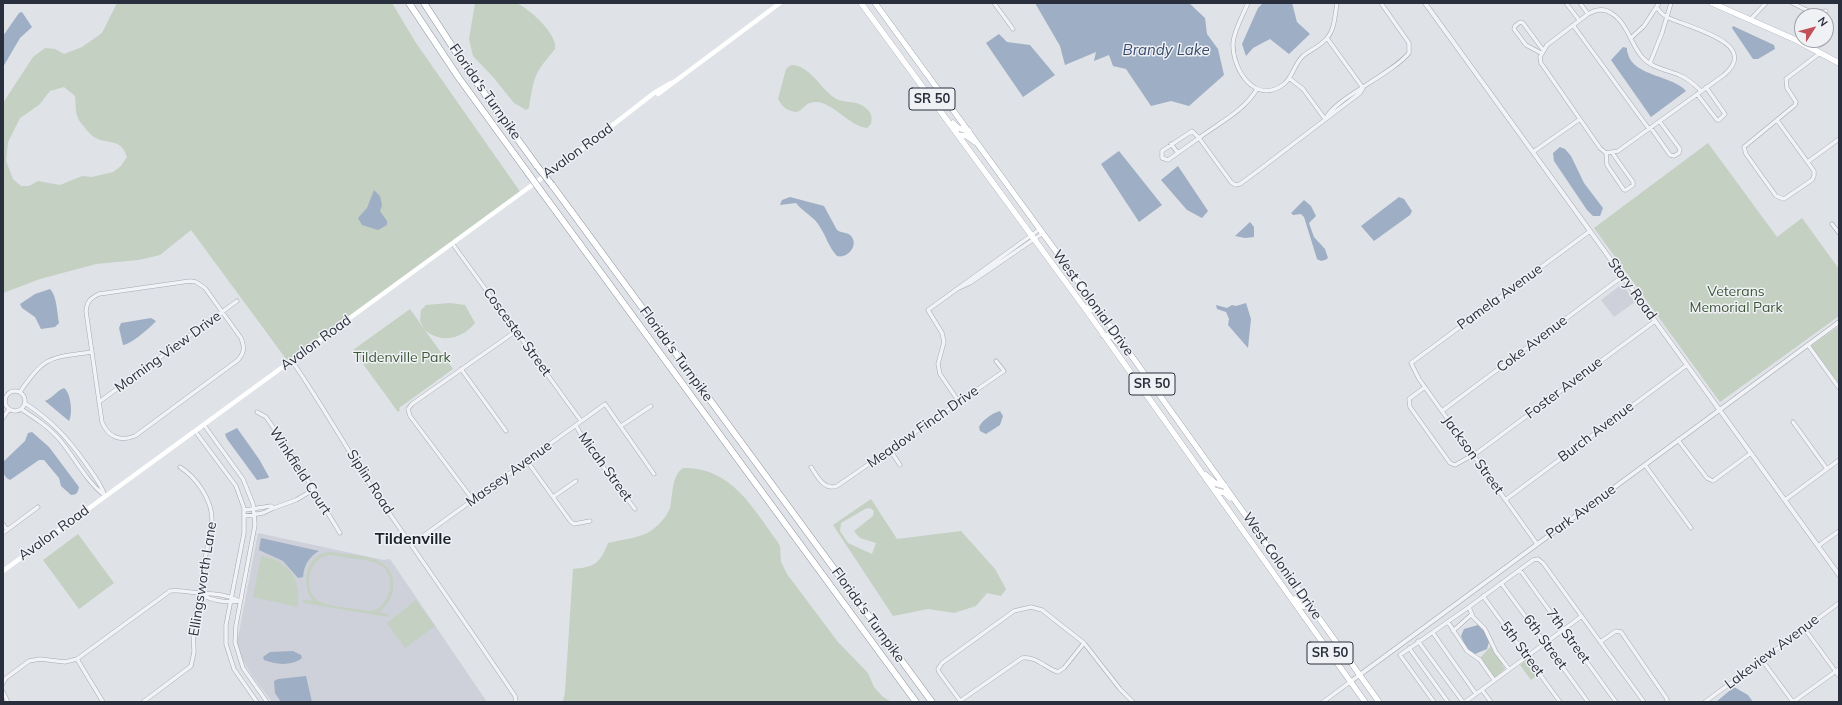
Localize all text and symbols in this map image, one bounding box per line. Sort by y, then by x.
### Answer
north arrow [1794,8,1834,48]
text: N [1815,14,1831,29]
street label: Florida's Turnpike [446,41,524,143]
water label: Brandy Lake [1122,41,1210,59]
road number: SR 50 [909,88,955,110]
street label: Avalon Road [539,120,617,182]
street label: West Colonial Drive [1049,247,1137,359]
street label: Story Road [1604,255,1660,323]
street label: Pamela Avenue [1454,260,1546,334]
park label: Veterans Memorial Park [1689,284,1783,316]
street label: Coscester Street [479,285,555,379]
street label: Florida's Turnpike [636,303,716,405]
street label: Morning View Drive [112,308,224,396]
street label: Avalon Road [277,312,355,374]
street label: Coke Avenue [1493,312,1571,376]
park label: Tildenville Park [353,350,451,366]
street label: Foster Avenue [1522,353,1606,423]
road number: SR 50 [1129,373,1175,395]
street label: Meadow Finch Drive [864,382,982,472]
street label: Burch Avenue [1555,398,1637,466]
street label: Jackson Street [1439,413,1507,497]
street label: Winkfield Court [265,424,335,518]
street label: Micah Street [574,429,636,505]
street label: Massey Avenue [463,437,555,511]
street label: Siplin Road [343,447,397,517]
street label: Park Avenue [1543,481,1619,543]
street label: Avalon Road [15,502,93,564]
street label: West Colonial Drive [1239,509,1325,623]
street label: Ellingsworth Lane [186,521,220,637]
district label: Tildenville [375,529,451,549]
street label: Florida's Turnpike [828,564,908,666]
street label: 7th Street [1542,605,1594,667]
street label: 6th Street [1519,611,1571,673]
street label: Lakeview Avenue [1722,611,1822,693]
street label: 5th Street [1496,618,1548,680]
road number: SR 50 [1307,642,1353,664]

